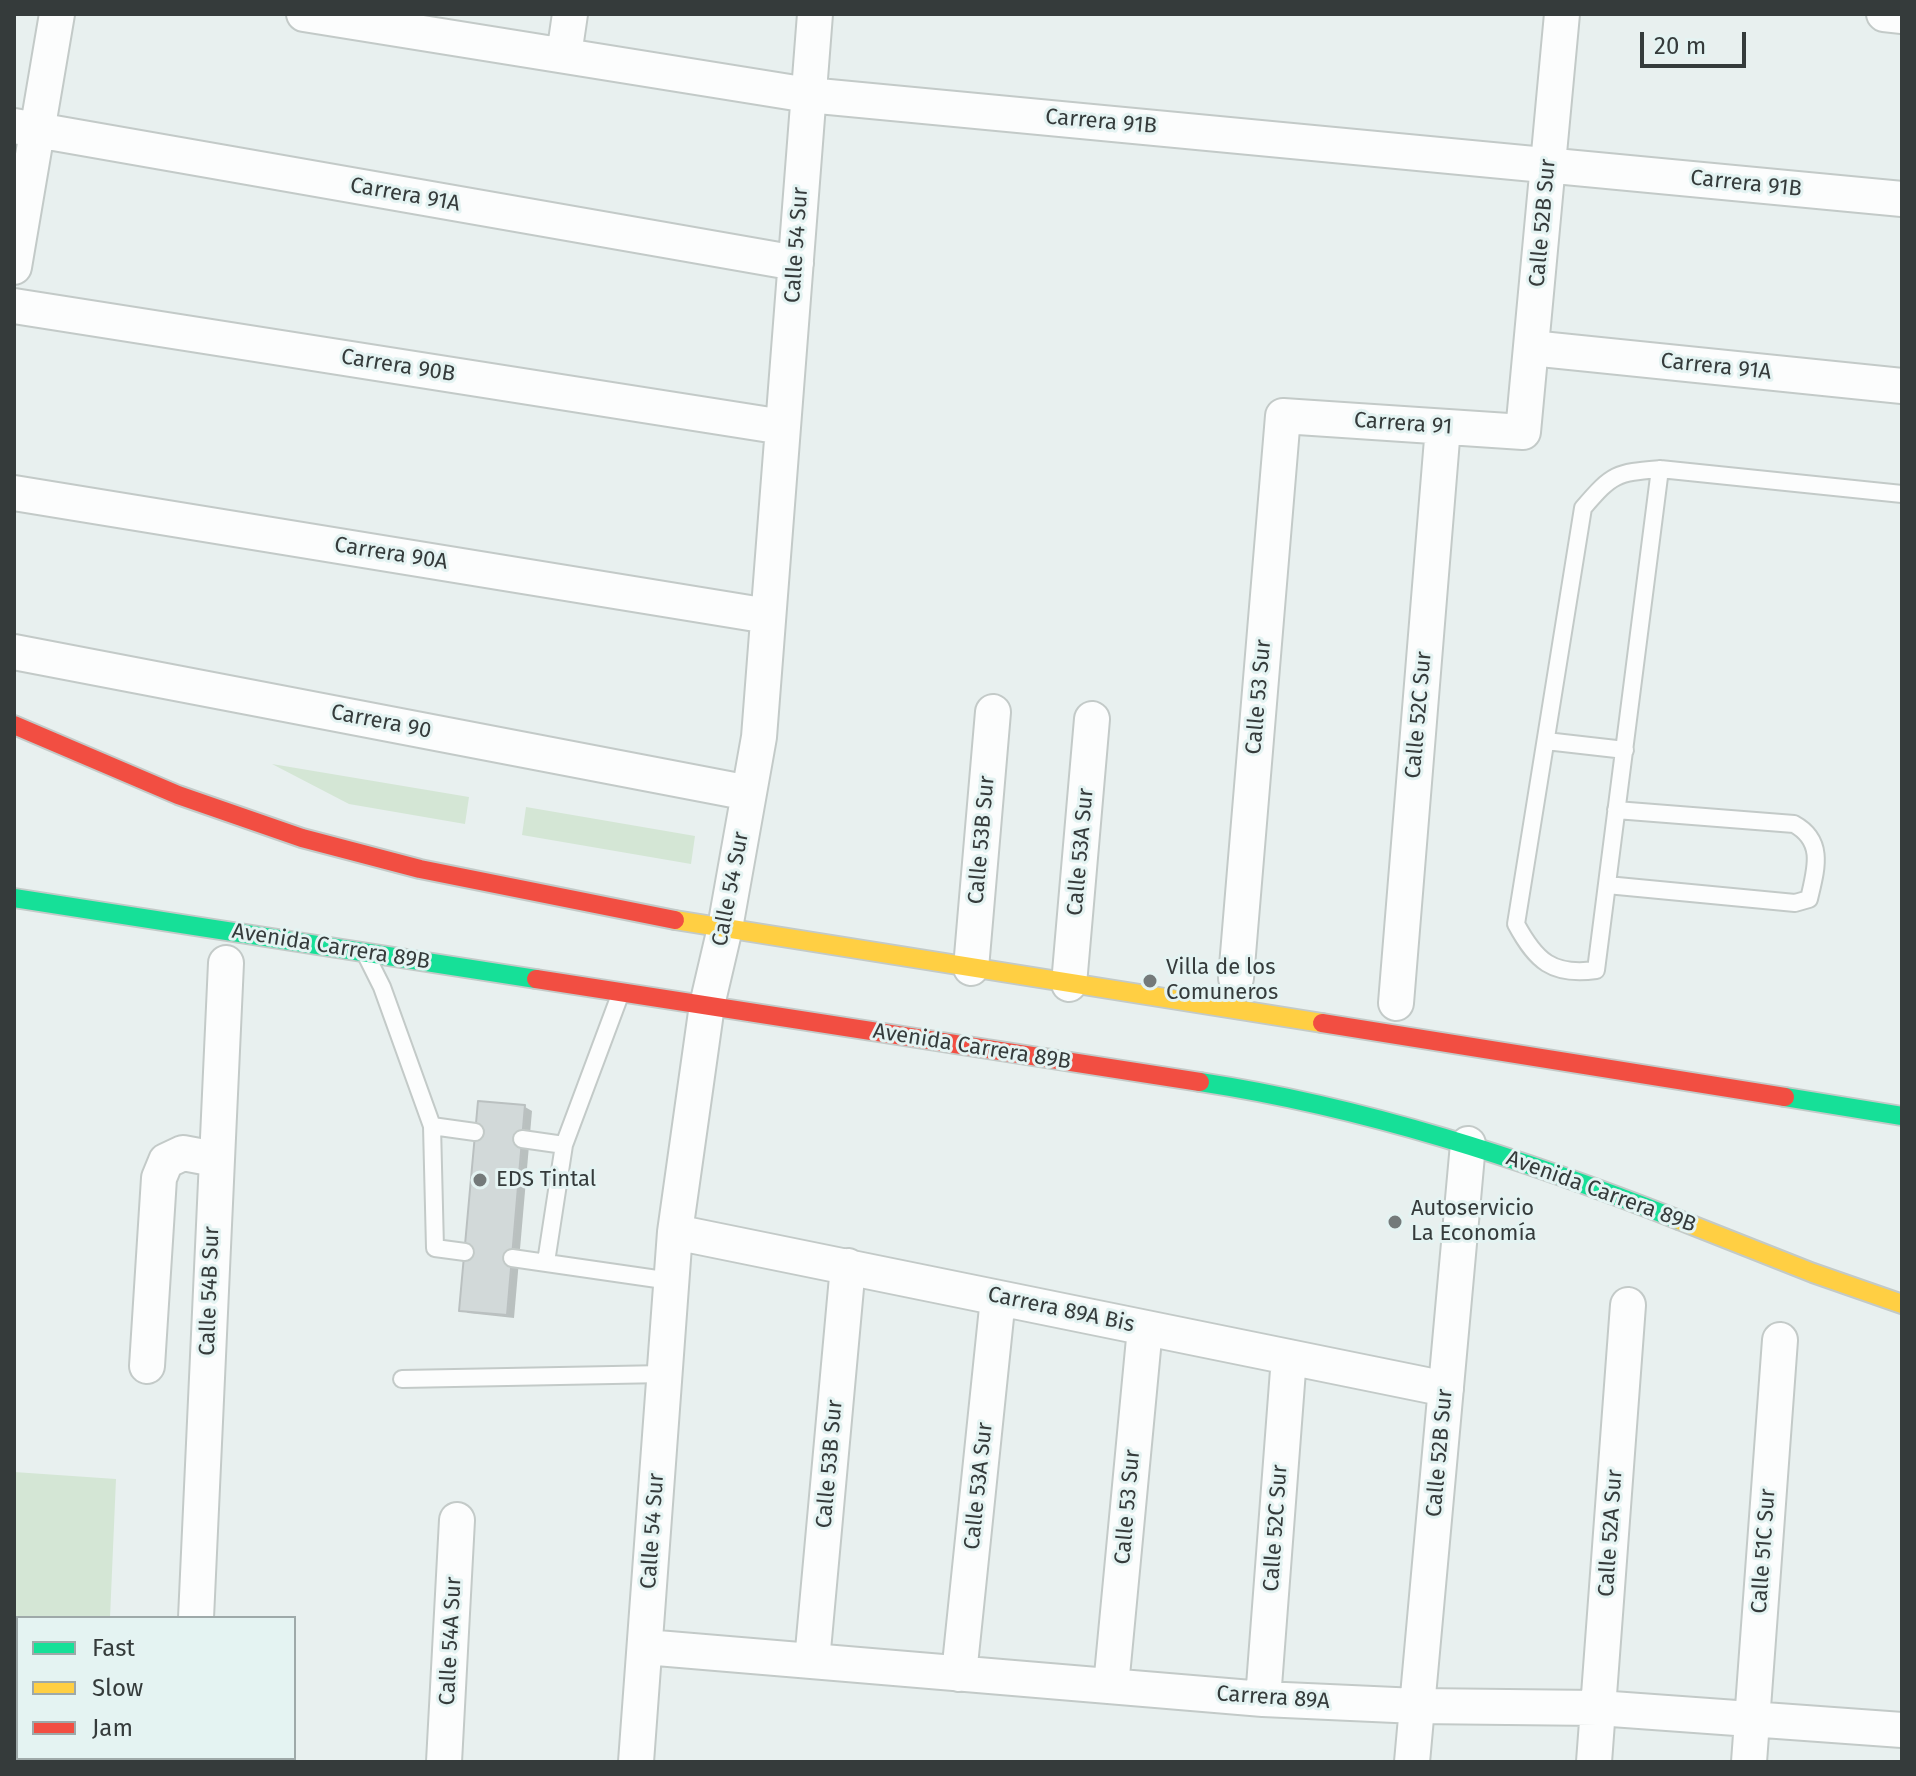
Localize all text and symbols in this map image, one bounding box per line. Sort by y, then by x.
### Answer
scale bar [1644,16,1750,66]
text: 20 m [1654,32,1706,60]
street label: Carrera 91B [1044,104,1158,140]
street label: Calle 52B Sur [1524,158,1562,288]
street label: Carrera 91B [1689,165,1803,203]
street label: Carrera 91A [348,172,462,218]
street label: Calle 54 Sur [780,186,814,304]
street label: Carrera 90B [339,344,457,388]
street label: Carrera 91A [1659,348,1773,386]
street label: Carrera 91 [1353,407,1453,441]
street label: Carrera 90A [332,532,450,576]
street label: Calle 53 Sur [1241,638,1277,756]
street label: Calle 52C Sur [1400,650,1438,780]
street label: Carrera 90 [329,699,433,745]
street label: Calle 53B Sur [963,775,1001,905]
street label: Calle 53A Sur [1062,787,1100,917]
street label: Calle 54 Sur [707,829,755,949]
street label: Avenida Carrera 89B [230,918,432,976]
place label: Villa de los Comuneros [1166,955,1278,1006]
marker: Villa de los Comuneros [1141,972,1159,990]
street label: Avenida Carrera 89B [871,1018,1073,1076]
street label: Avenida Carrera 89B [1503,1145,1699,1239]
place label: EDS Tintal [496,1167,596,1193]
marker: EDS Tintal [471,1171,489,1189]
place label: Autoservicio La Economía [1411,1196,1537,1248]
marker: Autoservicio La Economía [1386,1213,1404,1231]
street label: Calle 54B Sur [195,1226,225,1356]
street label: Carrera 89A Bis [985,1282,1137,1338]
street label: Calle 52B Sur [1421,1388,1459,1518]
street label: Calle 53B Sur [811,1399,849,1529]
street label: Calle 53A Sur [959,1421,999,1551]
street label: Calle 53 Sur [1110,1448,1146,1566]
street label: Calle 52C Sur [1258,1464,1294,1592]
street label: Calle 52A Sur [1593,1468,1629,1598]
street label: Calle 54 Sur [636,1472,670,1590]
street label: Calle 51C Sur [1746,1488,1782,1614]
street label: Calle 54A Sur [434,1576,468,1706]
legend [16,1616,296,1760]
text: Fast [92,1634,135,1662]
text: Slow [92,1674,143,1702]
street label: Carrera 89A [1215,1681,1331,1715]
text: Jam [92,1714,133,1742]

